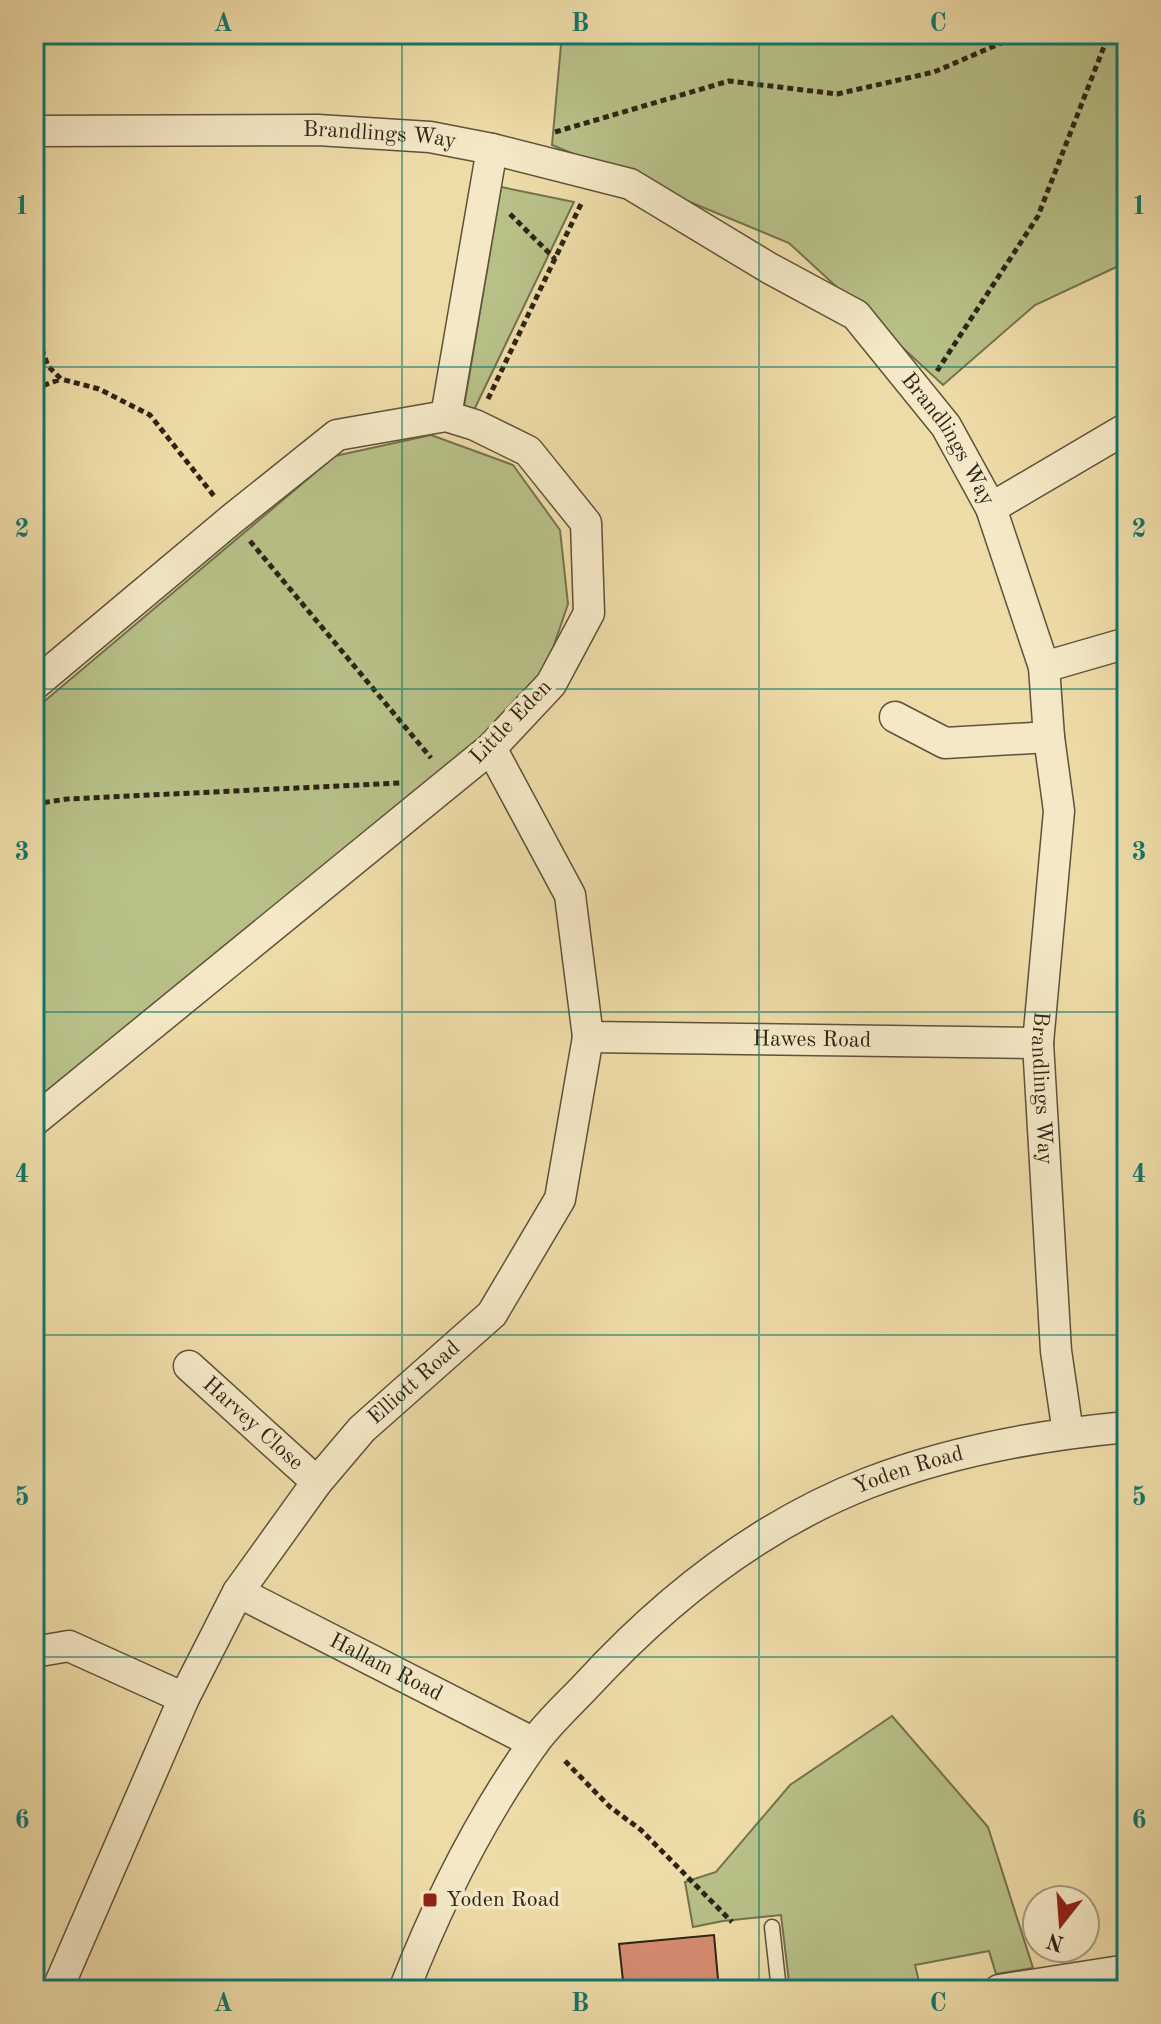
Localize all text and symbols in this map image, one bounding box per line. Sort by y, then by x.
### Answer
text: A [213,11,233,37]
text: B [571,11,589,37]
text: C [929,11,947,37]
street label: Brandlings Way [303,119,459,153]
text: 1 [14,194,30,220]
text: 1 [1131,194,1147,220]
street label: Brandlings Way [897,369,999,510]
text: 2 [14,517,30,543]
text: 2 [1131,517,1147,543]
street label: Little Eden [466,676,556,768]
text: 3 [14,840,30,866]
text: 3 [1131,840,1147,866]
street label: Brandlings Way [1027,1010,1056,1166]
street label: Hawes Road [753,1028,871,1052]
text: 4 [14,1162,30,1188]
text: 4 [1131,1162,1147,1188]
street label: Elliott Road [364,1337,464,1429]
street label: Harvey Close [198,1373,307,1475]
street label: Yoden Road [850,1443,966,1499]
text: 5 [14,1485,30,1511]
text: 5 [1131,1485,1147,1511]
street label: Hallam Road [326,1630,446,1705]
text: 6 [14,1808,30,1834]
text: 6 [1131,1808,1147,1834]
north arrow [1021,1884,1101,1964]
place label: Yoden Road [446,1889,560,1911]
marker: Yoden Road [421,1891,439,1909]
text: N [1044,1928,1067,1954]
text: A [213,1991,233,2017]
text: B [571,1991,589,2017]
text: C [929,1991,947,2017]

